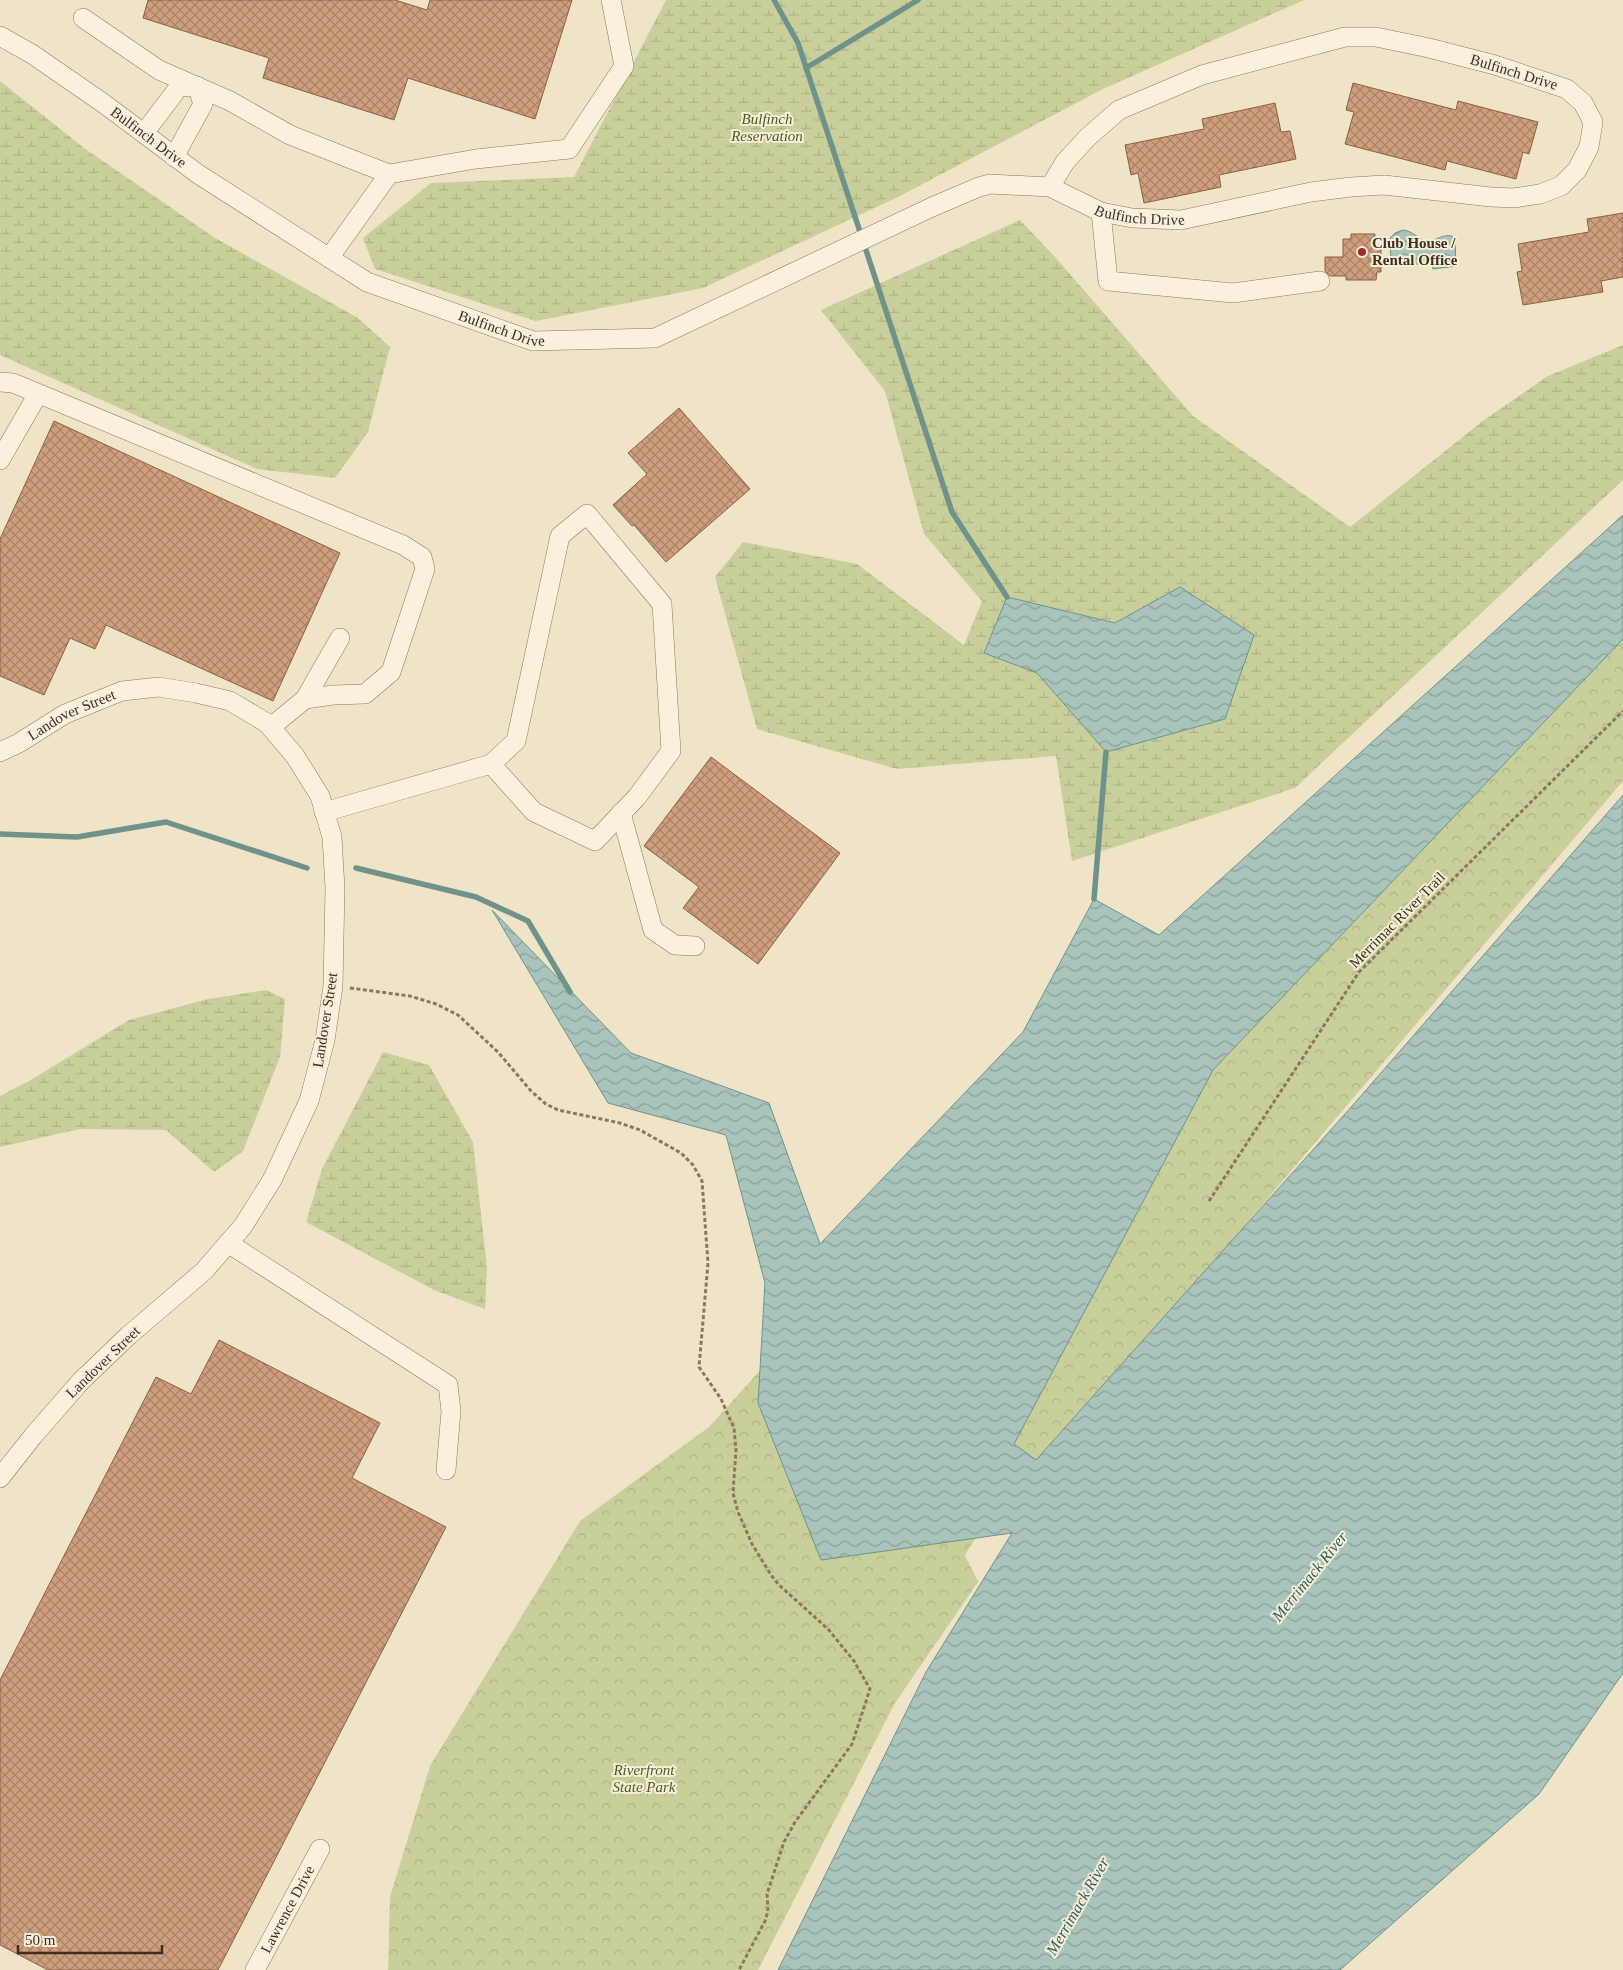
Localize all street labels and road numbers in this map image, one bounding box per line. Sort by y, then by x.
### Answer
street label: Bulfinch Drive [1468,51,1560,93]
street label: Bulfinch Drive [108,104,190,171]
street label: Bulfinch Drive [1092,202,1186,228]
street label: Bulfinch Drive [456,307,545,349]
street label: Landover Street [25,686,119,743]
street label: Merrimac River Trail [1346,869,1448,971]
street label: Landover Street [310,970,341,1069]
street label: Landover Street [63,1322,144,1401]
street label: Lawrence Drive [258,1862,318,1956]

